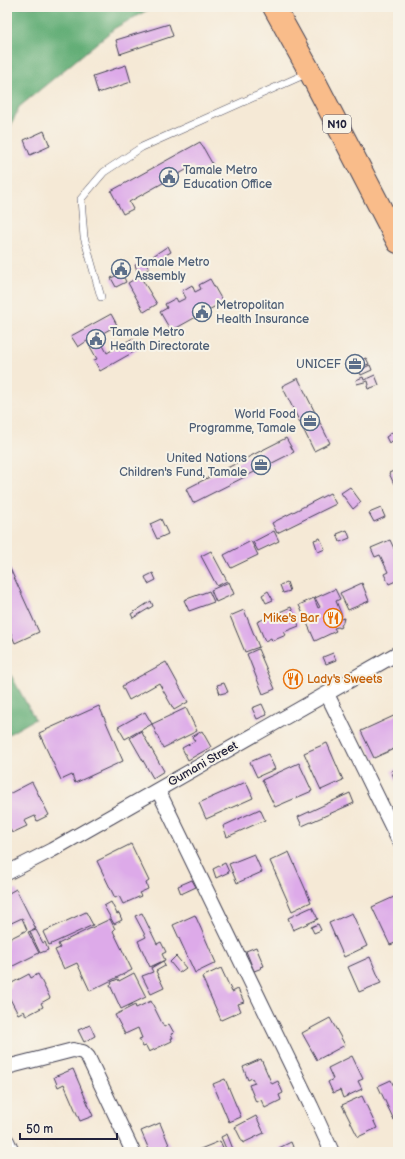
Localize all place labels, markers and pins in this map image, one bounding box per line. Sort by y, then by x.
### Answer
place label: Tamale Metro Education Office [183,163,272,192]
public building icon: Tamale Metro Education Office [158,166,180,188]
place label: Tamale Metro Assembly [135,255,210,284]
public building icon: Tamale Metro Assembly [110,258,132,280]
place label: Metropolitan Health Insurance [216,298,309,327]
public building icon: Metropolitan Health Insurance [191,301,213,323]
place label: Tamale Metro Health Directorate [110,325,210,354]
public building icon: Tamale Metro Health Directorate [85,328,107,350]
office icon: UNICEF [344,353,366,375]
place label: UNICEF [296,357,342,372]
place label: World Food Programme, Tamale [189,407,296,436]
office icon: World Food Programme, Tamale [299,410,321,432]
place label: United Nations Children's Fund, Tamale [119,451,247,480]
office icon: United Nations Children's Fund, Tamale [250,454,272,476]
restaurant icon: Mike's Bar [322,607,344,629]
place label: Mike's Bar [263,611,320,626]
restaurant icon: Lady's Sweets [282,668,304,690]
place label: Lady's Sweets [307,672,382,687]

